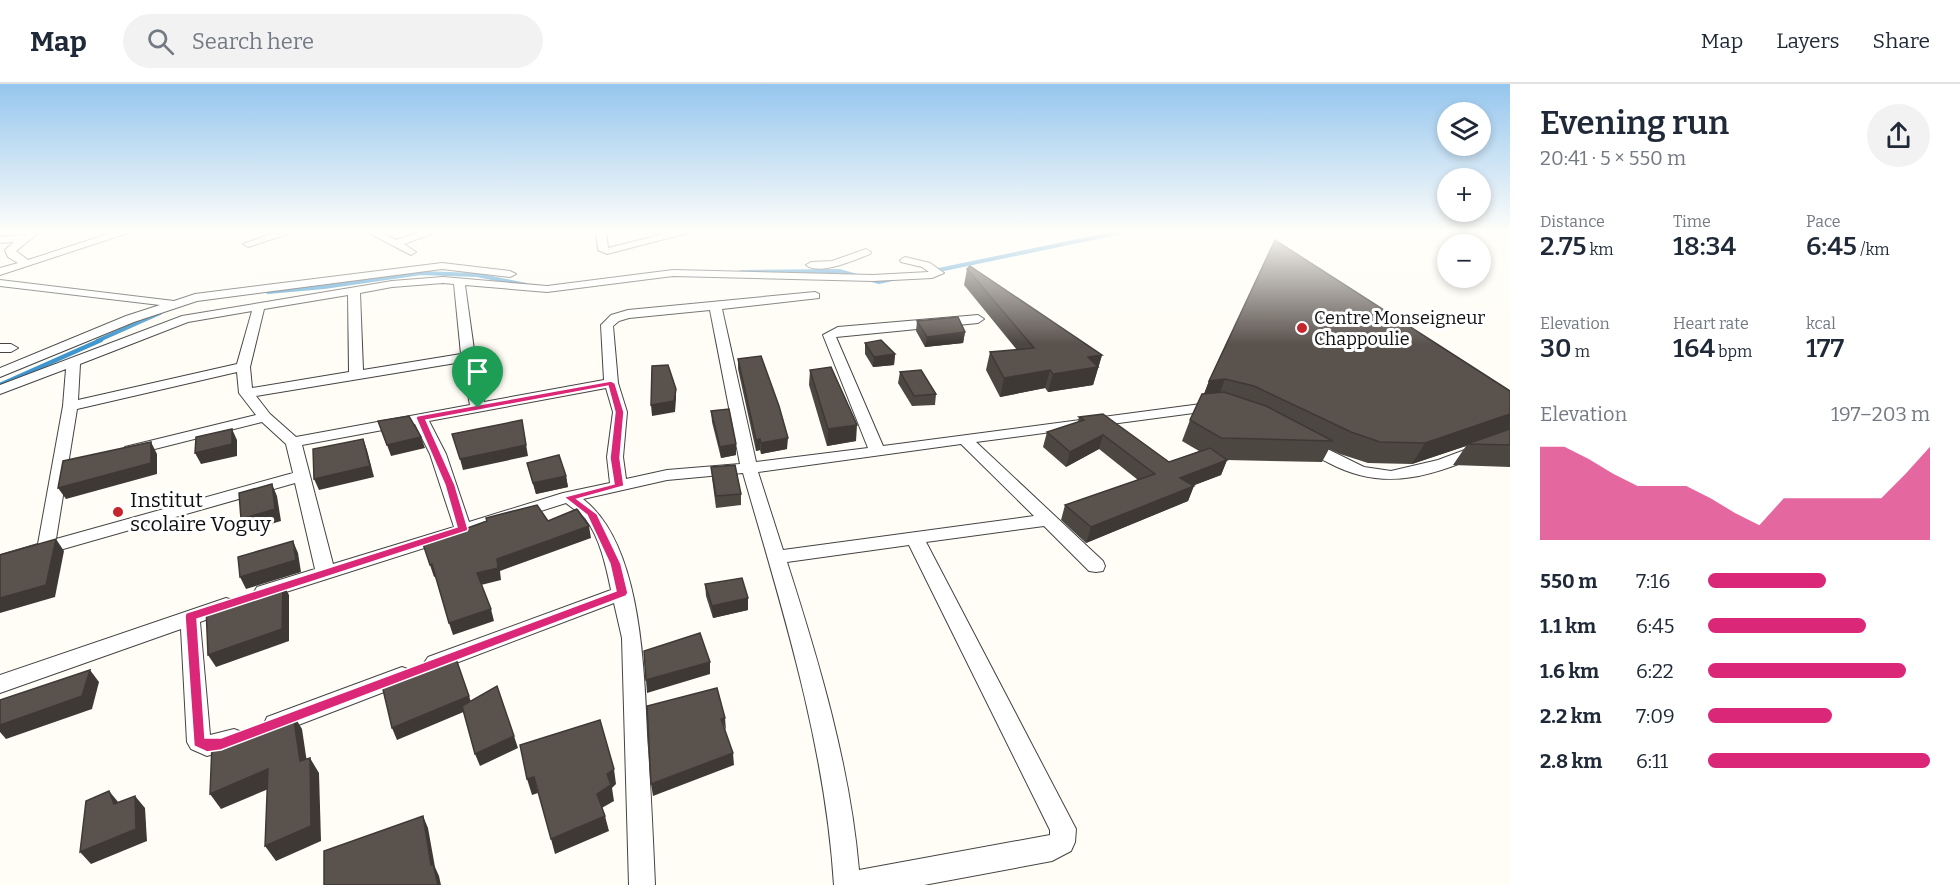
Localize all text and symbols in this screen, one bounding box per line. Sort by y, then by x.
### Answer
search box [123,14,543,68]
text: Map [30,25,87,58]
icon: search [144,25,177,58]
text: Search here [192,28,314,55]
text: Map [1701,28,1743,54]
text: Layers [1776,28,1840,54]
text: Share [1873,28,1930,54]
map controls [1437,102,1491,288]
button: layers [1437,102,1491,156]
text: Evening run [1540,103,1729,143]
button: share [1867,104,1930,167]
text: 20:41 · 5 × 550 m [1540,146,1686,170]
button: + [1437,168,1491,222]
text: Distance [1540,212,1605,231]
text: Time [1673,212,1711,231]
text: Pace [1806,212,1841,231]
text: 2.75 [1540,231,1586,262]
text: 18:34 [1673,231,1736,262]
text: 6:45 [1806,231,1857,262]
button: − [1437,234,1491,288]
text: km [1586,240,1614,259]
text: /km [1857,240,1890,259]
place label: Centre Monseigneur Chappoulie [1314,307,1485,350]
text: Elevation [1540,314,1610,333]
text: Heart rate [1673,314,1749,333]
text: kcal [1806,314,1836,333]
marker: Centre Monseigneur Chappoulie [1295,321,1309,335]
text: 30 [1540,333,1572,364]
text: 164 [1673,333,1715,364]
text: 177 [1806,333,1844,364]
text: m [1572,342,1590,361]
text: bpm [1715,342,1752,361]
pin [452,346,503,408]
icon: arrive [461,355,494,388]
text: Elevation [1540,402,1627,426]
text: 197–203 m [1831,402,1930,426]
place label: Institut scolaire Voguy [130,487,272,537]
marker: Institut scolaire Voguy [111,505,125,519]
text: 550 m [1540,569,1597,593]
text: 7:16 [1636,569,1670,593]
text: 1.1 km [1540,614,1596,638]
text: 6:45 [1636,614,1674,638]
text: 1.6 km [1540,659,1599,683]
text: 6:22 [1636,659,1674,683]
text: 2.2 km [1540,704,1602,728]
text: 7:09 [1636,704,1675,728]
text: 2.8 km [1540,749,1602,773]
text: 6:11 [1636,749,1668,773]

